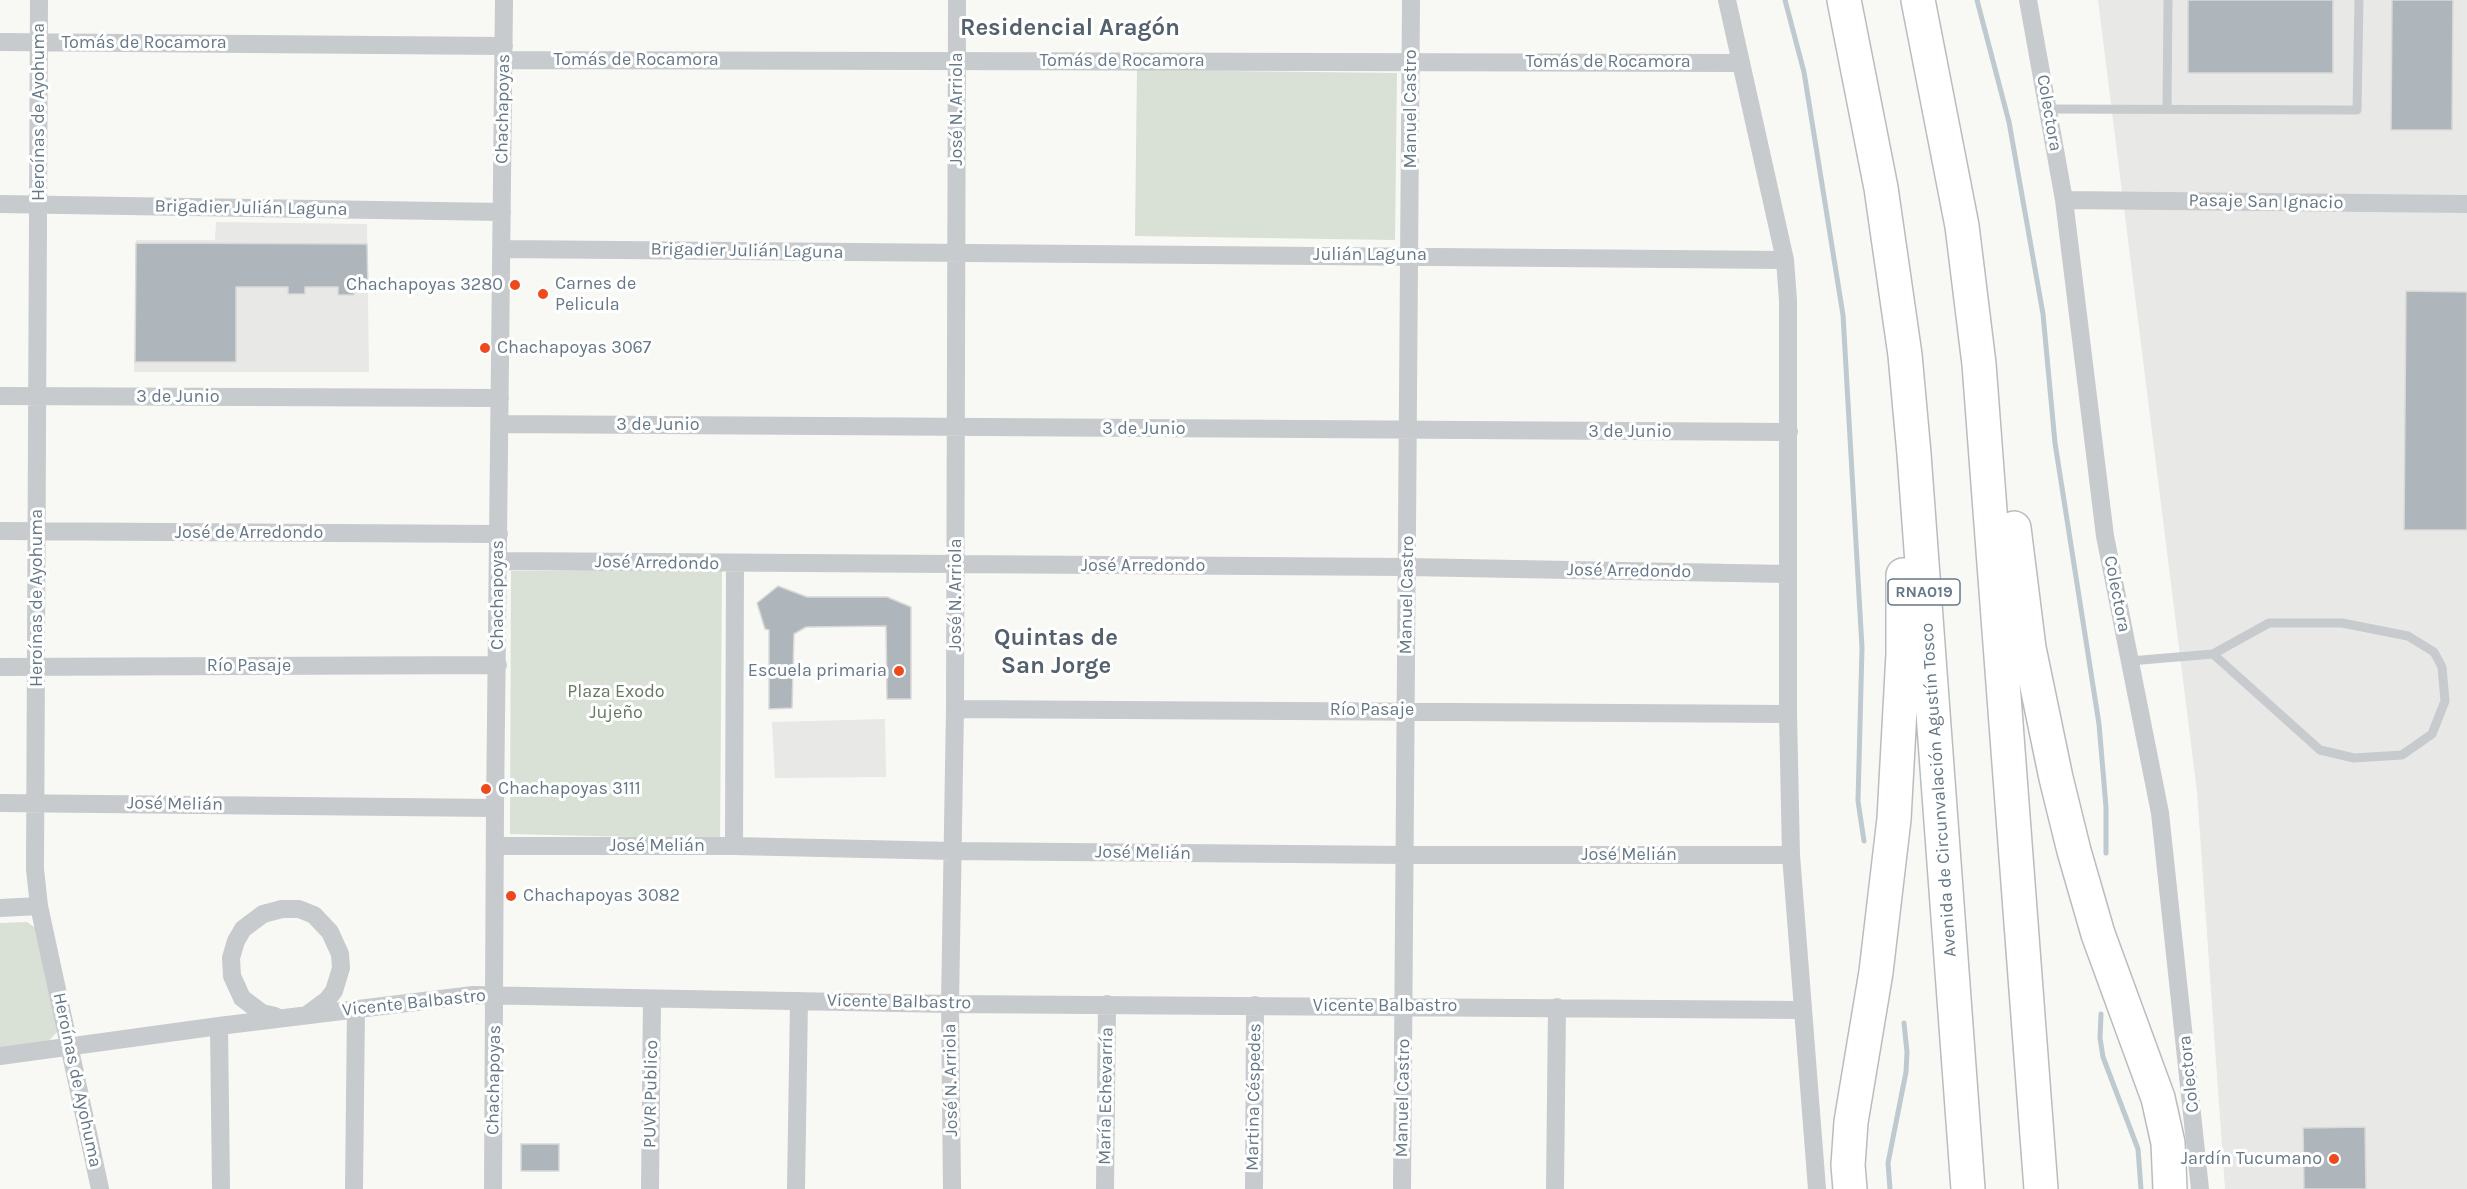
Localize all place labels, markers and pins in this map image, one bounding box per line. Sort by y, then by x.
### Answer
place label: Carnes de Pelicula [555,273,636,316]
place label: Chachapoyas 3280 [346,274,503,296]
marker: Chachapoyas 3280 [508,278,522,292]
marker: Carnes de Pelicula [536,287,550,301]
place label: Chachapoyas 3067 [497,337,651,359]
marker: Chachapoyas 3067 [478,341,492,355]
place label: Escuela primaria [748,660,887,682]
marker: Escuela primaria [892,664,906,678]
place label: Chachapoyas 3111 [498,778,641,800]
marker: Chachapoyas 3111 [479,782,493,796]
place label: Chachapoyas 3082 [523,885,680,907]
marker: Chachapoyas 3082 [504,889,518,903]
place label: Jardín Tucumano [2181,1148,2322,1170]
marker: Jardín Tucumano [2327,1152,2341,1166]

